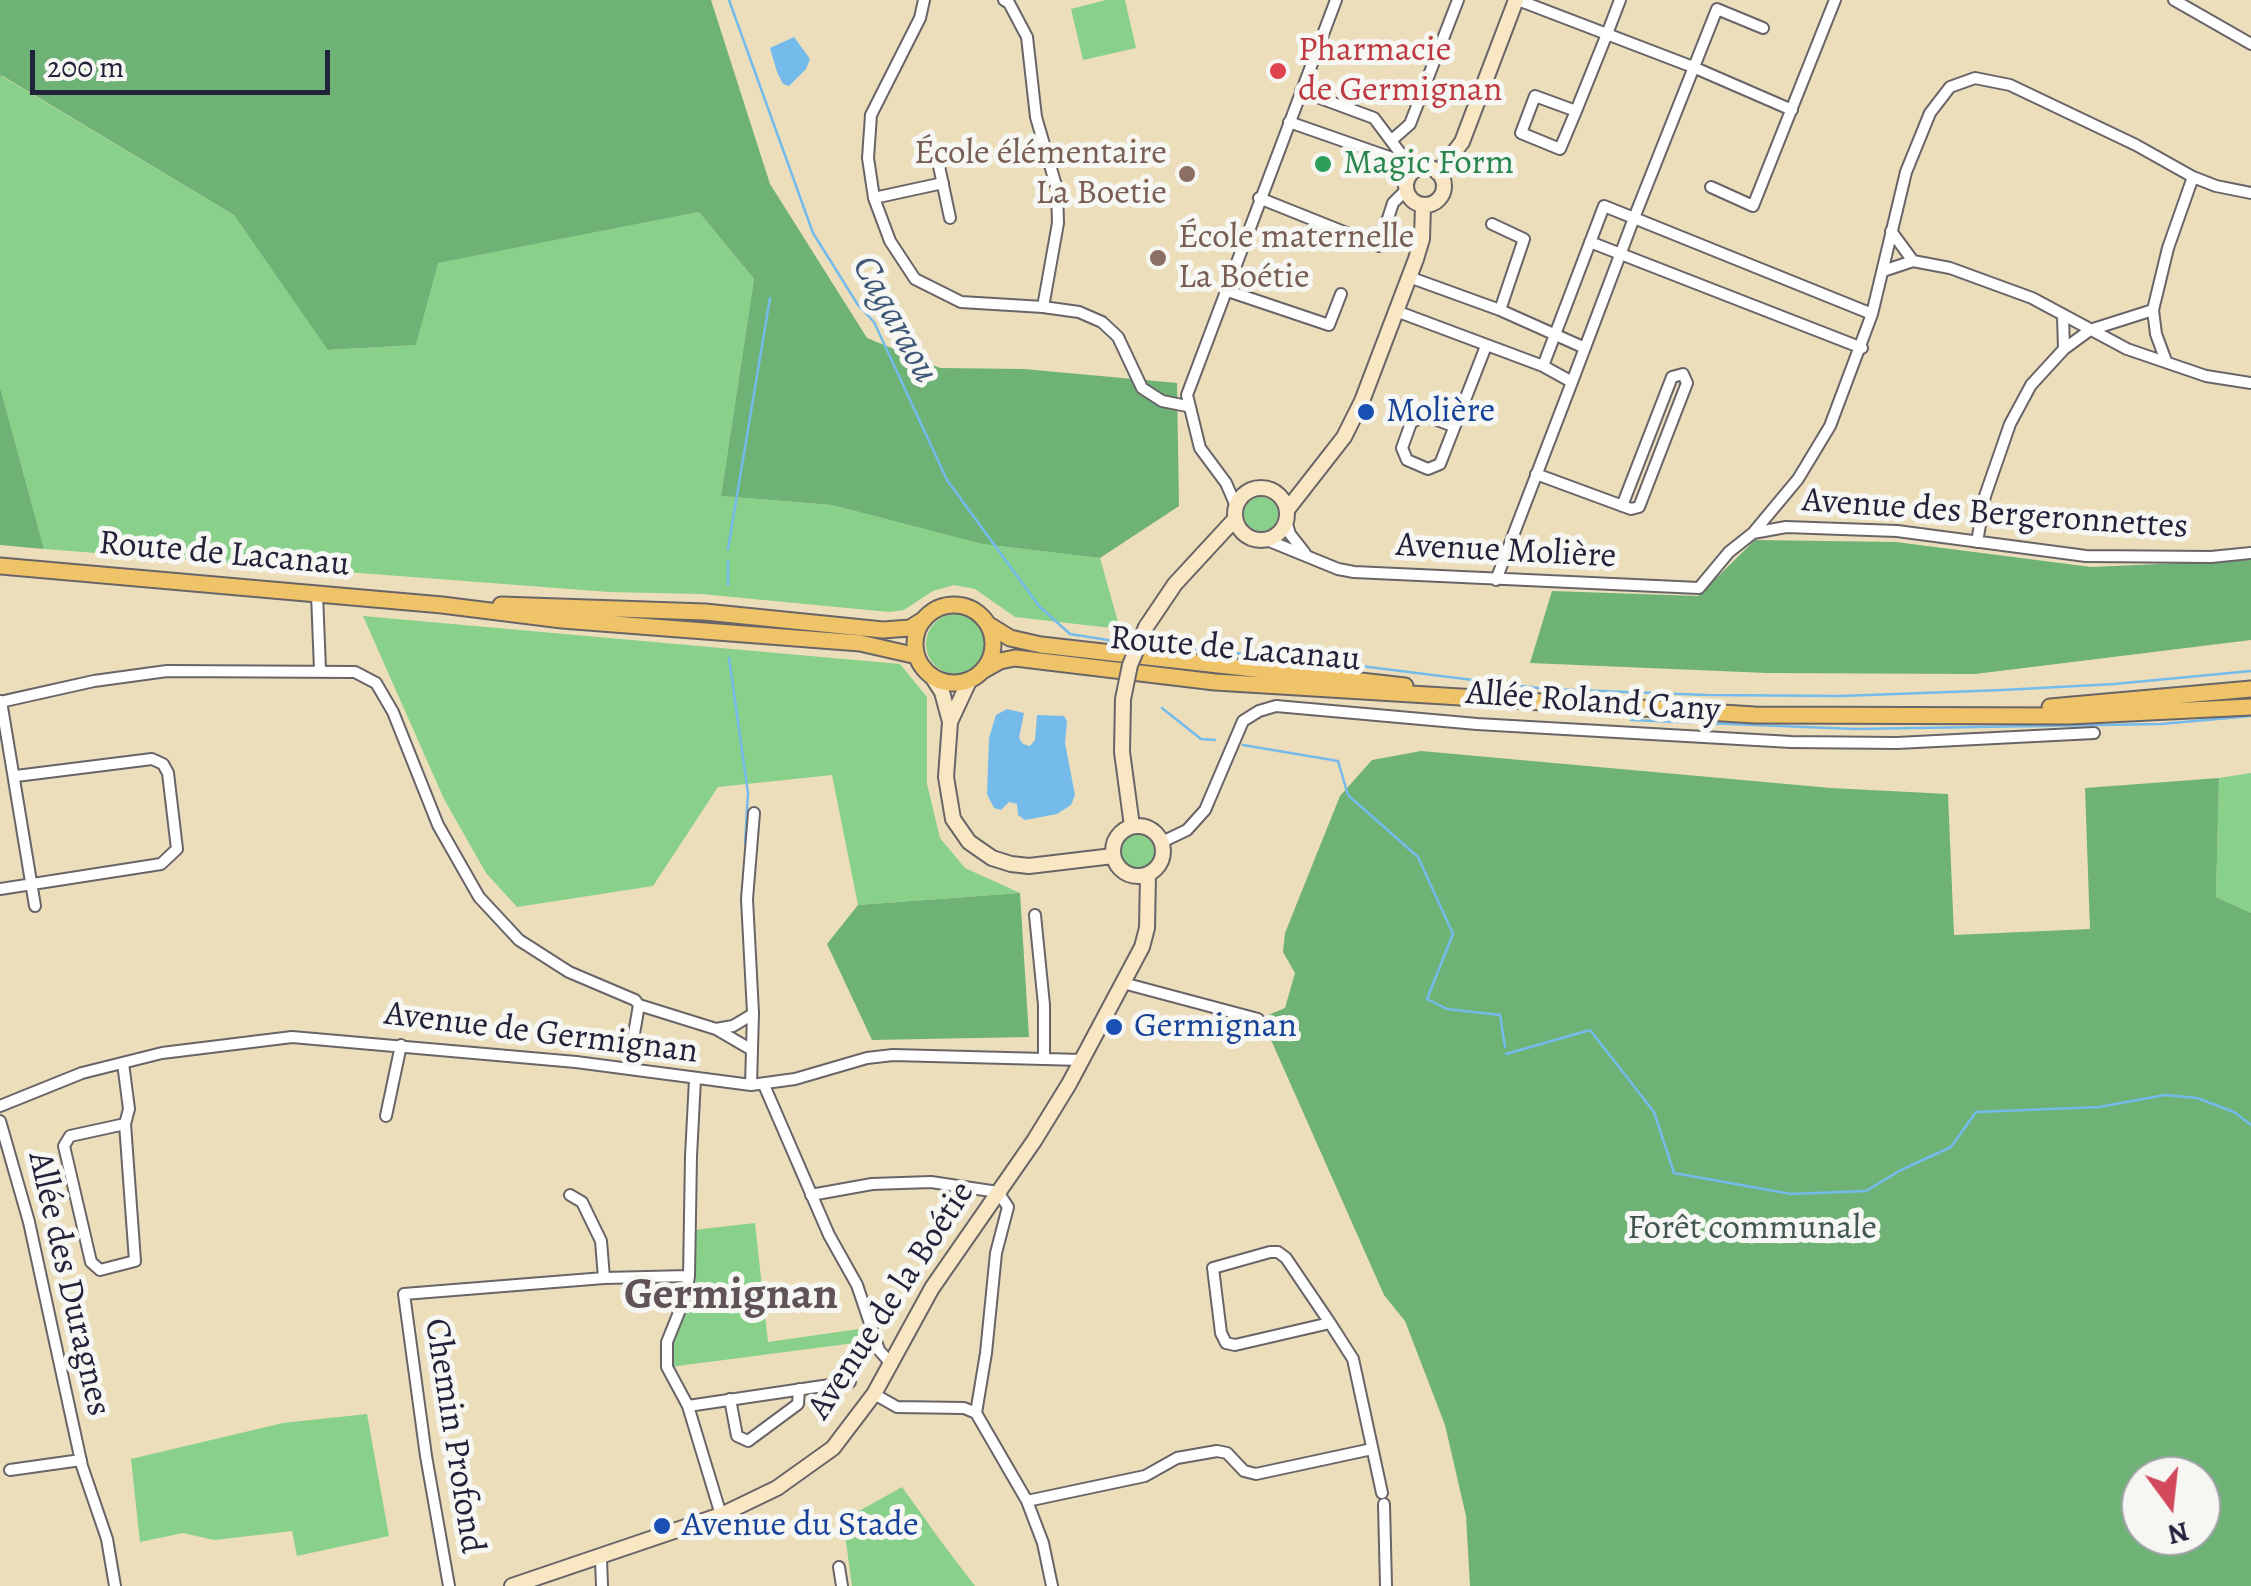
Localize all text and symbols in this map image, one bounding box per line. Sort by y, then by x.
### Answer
scale bar [35,30,335,92]
place label: Pharmacie de Germignan [1298,30,1502,112]
text: 200 m [47,47,124,87]
marker: Pharmacie de Germignan [1267,60,1289,82]
place label: École élémentaire La Boetie [914,133,1167,215]
place label: Magic Form [1343,143,1514,185]
marker: Magic Form [1312,153,1334,175]
marker: École élémentaire La Boetie [1176,163,1198,185]
place label: École maternelle La Boétie [1178,217,1414,299]
marker: École maternelle La Boétie [1147,247,1169,269]
water label: Cagaraou [841,248,947,392]
place label: Molière [1386,391,1495,433]
marker: Molière [1355,401,1377,423]
street label: Avenue des Bergeronnettes [1801,481,2189,549]
street label: Route de Lacanau [97,523,351,587]
street label: Avenue Molière [1395,525,1617,579]
street label: Route de Lacanau [1108,618,1362,682]
street label: Allée Roland Cany [1464,673,1722,733]
street label: Avenue de Germignan [382,994,700,1074]
place label: Germignan [1134,1006,1297,1048]
marker: Germignan [1103,1016,1125,1038]
street label: Allée des Duragnes [17,1148,119,1420]
street label: Avenue de la Boétie [799,1174,985,1428]
park label: Forêt communale [1627,1208,1877,1250]
district label: Germignan [624,1270,838,1324]
street label: Chemin Profond [414,1316,492,1556]
north arrow [2121,1456,2221,1556]
place label: Avenue du Stade [682,1505,919,1547]
text: N [2163,1512,2193,1554]
marker: Avenue du Stade [651,1515,673,1537]

